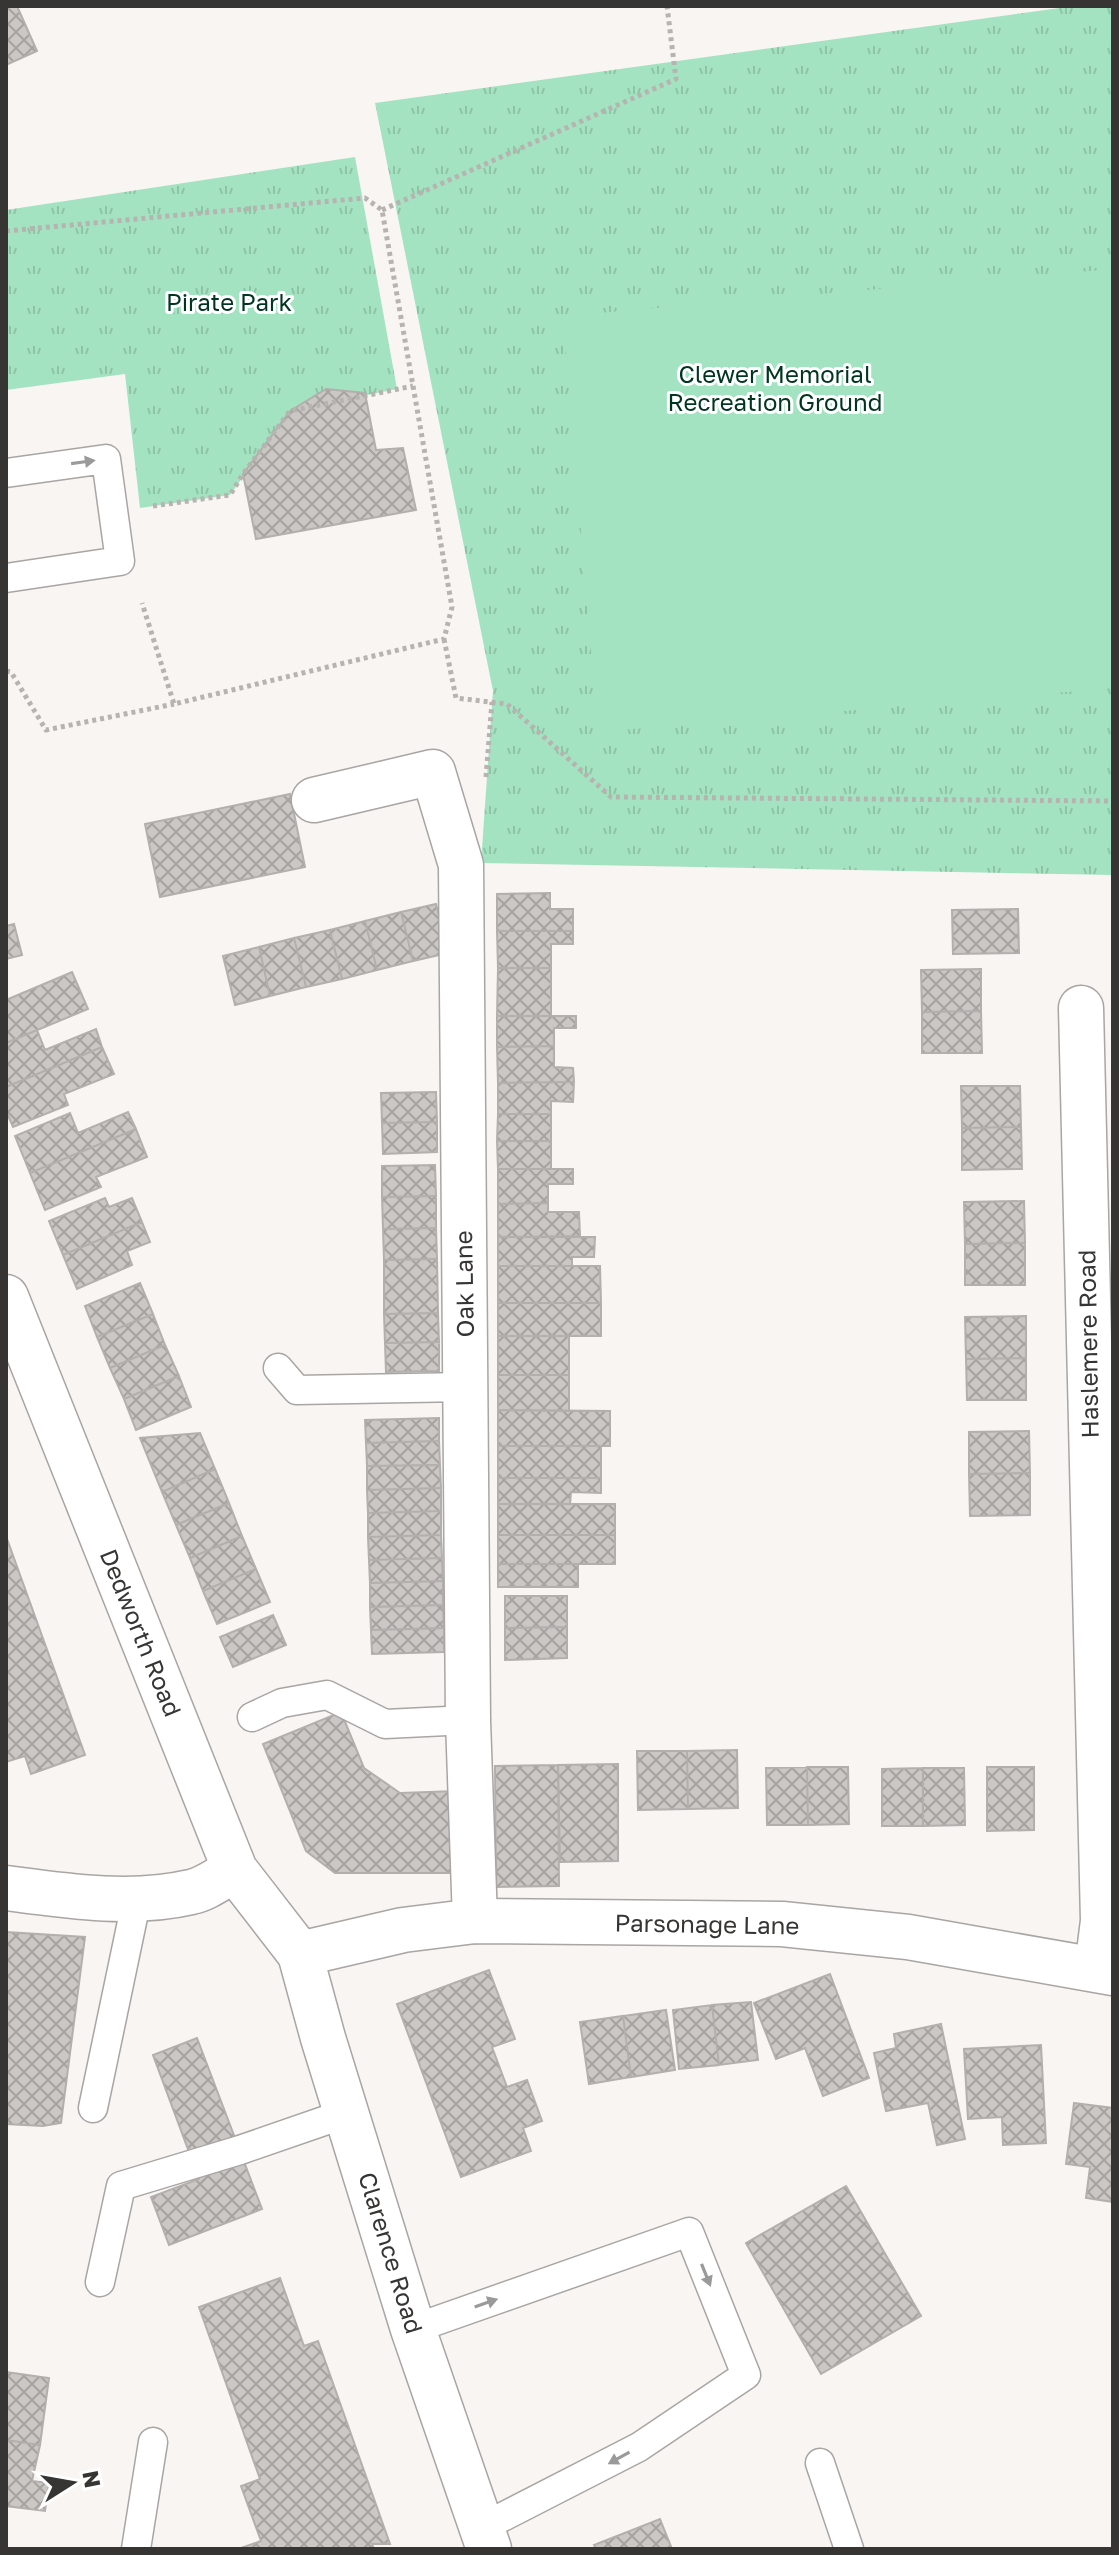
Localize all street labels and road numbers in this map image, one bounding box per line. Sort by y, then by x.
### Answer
street label: Oak Lane [448,1230,479,1338]
street label: Haslemere Road [1071,1249,1104,1439]
street label: Dedworth Road [95,1544,188,1720]
street label: Parsonage Lane [614,1907,800,1940]
street label: Clarence Road [353,2168,430,2337]

